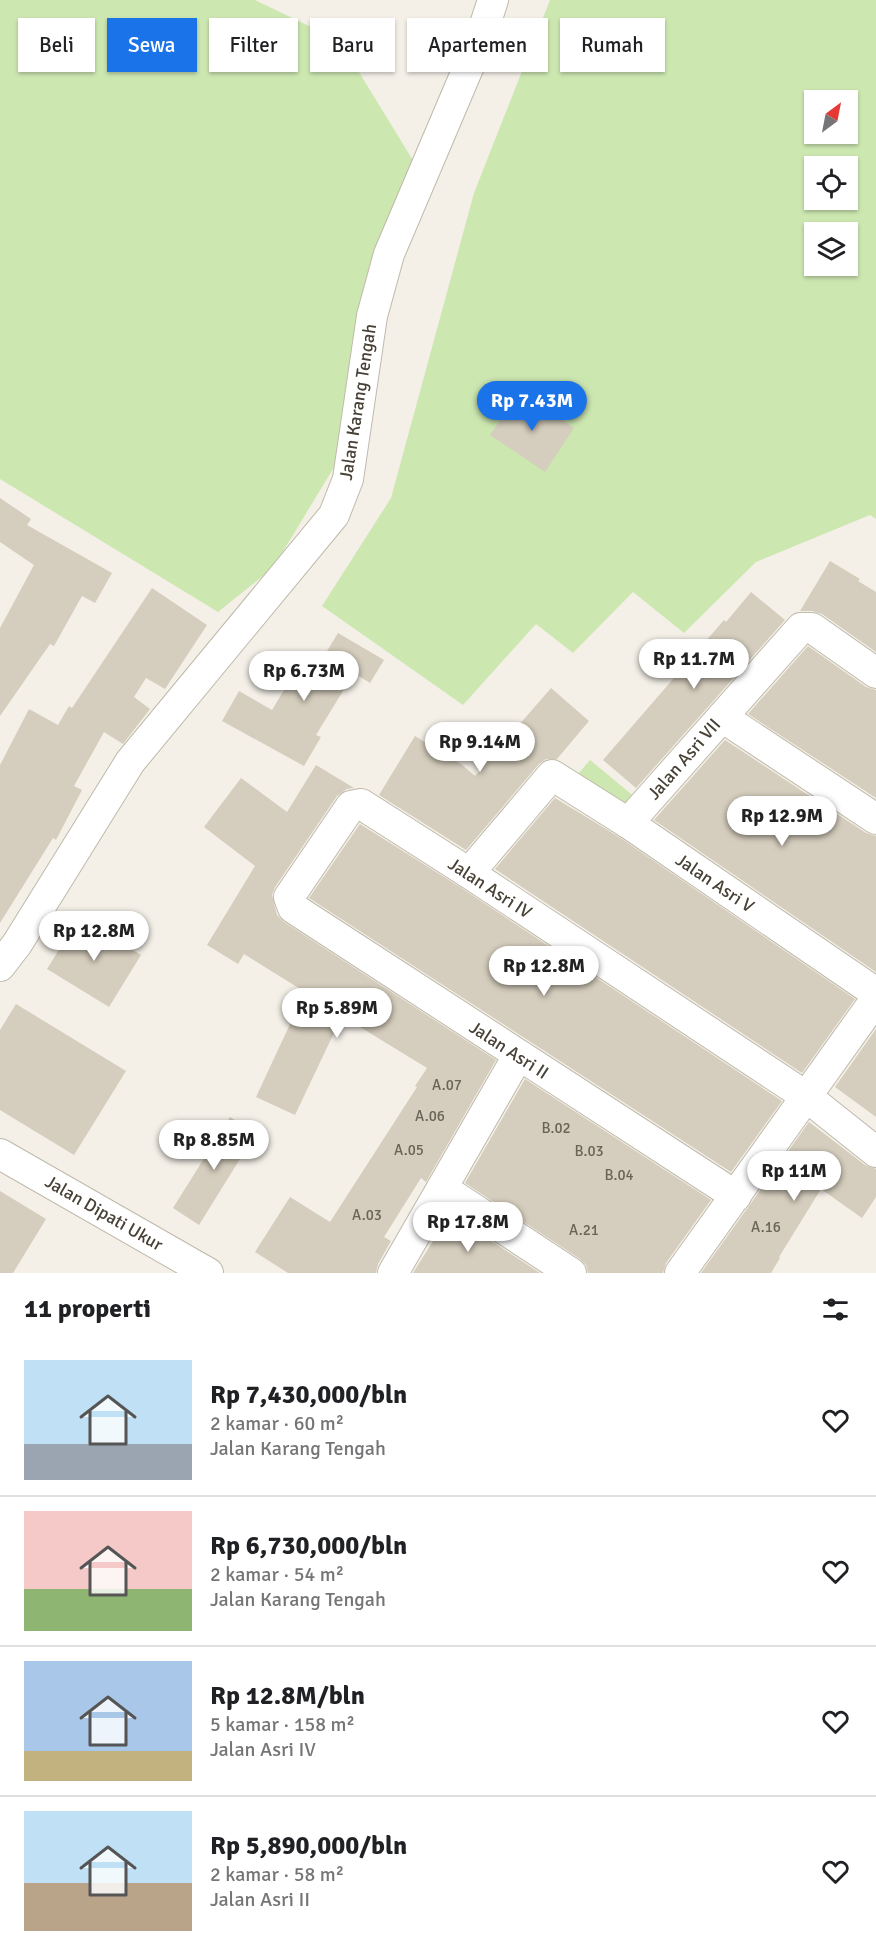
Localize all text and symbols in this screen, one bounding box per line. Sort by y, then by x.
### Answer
chip: Beli [18,18,95,72]
chip: Sewa [107,18,197,72]
chip: Filter [209,18,298,72]
chip: Baru [310,18,395,72]
chip: Apartemen [407,18,548,72]
chip: Rumah [560,18,665,72]
north arrow [804,90,858,144]
map controls [804,90,858,276]
button: locate [804,156,858,210]
button: layers [804,222,858,276]
street label: Jalan Karang Tengah [335,322,381,482]
pin: Rp 7.43M [470,381,594,432]
text: Rp 7.43M [491,388,573,413]
pin: Rp 11.7M [632,639,756,690]
text: Rp 11.7M [653,646,735,671]
pin: Rp 6.73M [242,651,366,702]
text: Rp 6.73M [263,658,345,683]
street label: Jalan Asri VII [643,714,725,804]
pin: Rp 9.14M [418,722,542,773]
text: Rp 9.14M [439,729,521,754]
pin: Rp 12.9M [720,796,844,847]
text: Rp 12.9M [741,803,823,828]
street label: Jalan Asri V [672,849,759,918]
street label: Jalan Asri IV [444,853,536,924]
pin: Rp 12.8M [32,911,156,962]
text: Rp 12.8M [53,918,135,943]
pin: Rp 12.8M [482,946,606,997]
text: Rp 12.8M [503,953,585,978]
pin: Rp 5.89M [275,988,399,1039]
text: Rp 5.89M [296,995,378,1020]
street label: Jalan Asri II [465,1016,553,1084]
house number: A.07 [432,1076,462,1094]
house number: A.06 [415,1107,445,1125]
house number: B.02 [541,1119,571,1137]
pin: Rp 8.85M [152,1120,276,1171]
text: Rp 8.85M [173,1127,255,1152]
house number: A.05 [394,1141,424,1159]
house number: B.03 [574,1142,604,1160]
pin: Rp 11M [745,1151,843,1202]
text: Rp 11M [761,1158,827,1183]
house number: B.04 [604,1166,634,1184]
street label: Jalan Dipati Ukur [41,1170,167,1256]
pin: Rp 17.8M [406,1202,530,1253]
house number: A.03 [352,1206,382,1224]
text: Rp 17.8M [427,1209,509,1234]
house number: A.16 [751,1218,781,1236]
house number: A.21 [569,1221,599,1239]
text: 11 properti [24,1293,151,1325]
icon: filters [819,1293,852,1326]
text: Rp 7,430,000/bln [210,1379,407,1411]
icon: home [72,1384,144,1456]
icon: heart [819,1404,852,1437]
text: 2 kamar · 60 m² [210,1411,344,1436]
text: Jalan Karang Tengah [210,1436,386,1461]
text: Rp 6,730,000/bln [210,1530,407,1562]
icon: home [72,1535,144,1607]
icon: heart [819,1555,852,1588]
text: 2 kamar · 54 m² [210,1562,344,1587]
text: Jalan Karang Tengah [210,1587,386,1612]
text: Rp 12.8M/bln [210,1680,365,1712]
icon: home [72,1685,144,1757]
icon: heart [819,1705,852,1738]
text: 5 kamar · 158 m² [210,1712,355,1737]
text: Jalan Asri IV [210,1737,316,1762]
text: Rp 5,890,000/bln [210,1830,407,1862]
icon: home [72,1835,144,1907]
icon: heart [819,1855,852,1888]
text: 2 kamar · 58 m² [210,1862,344,1887]
text: Jalan Asri II [210,1887,310,1912]

